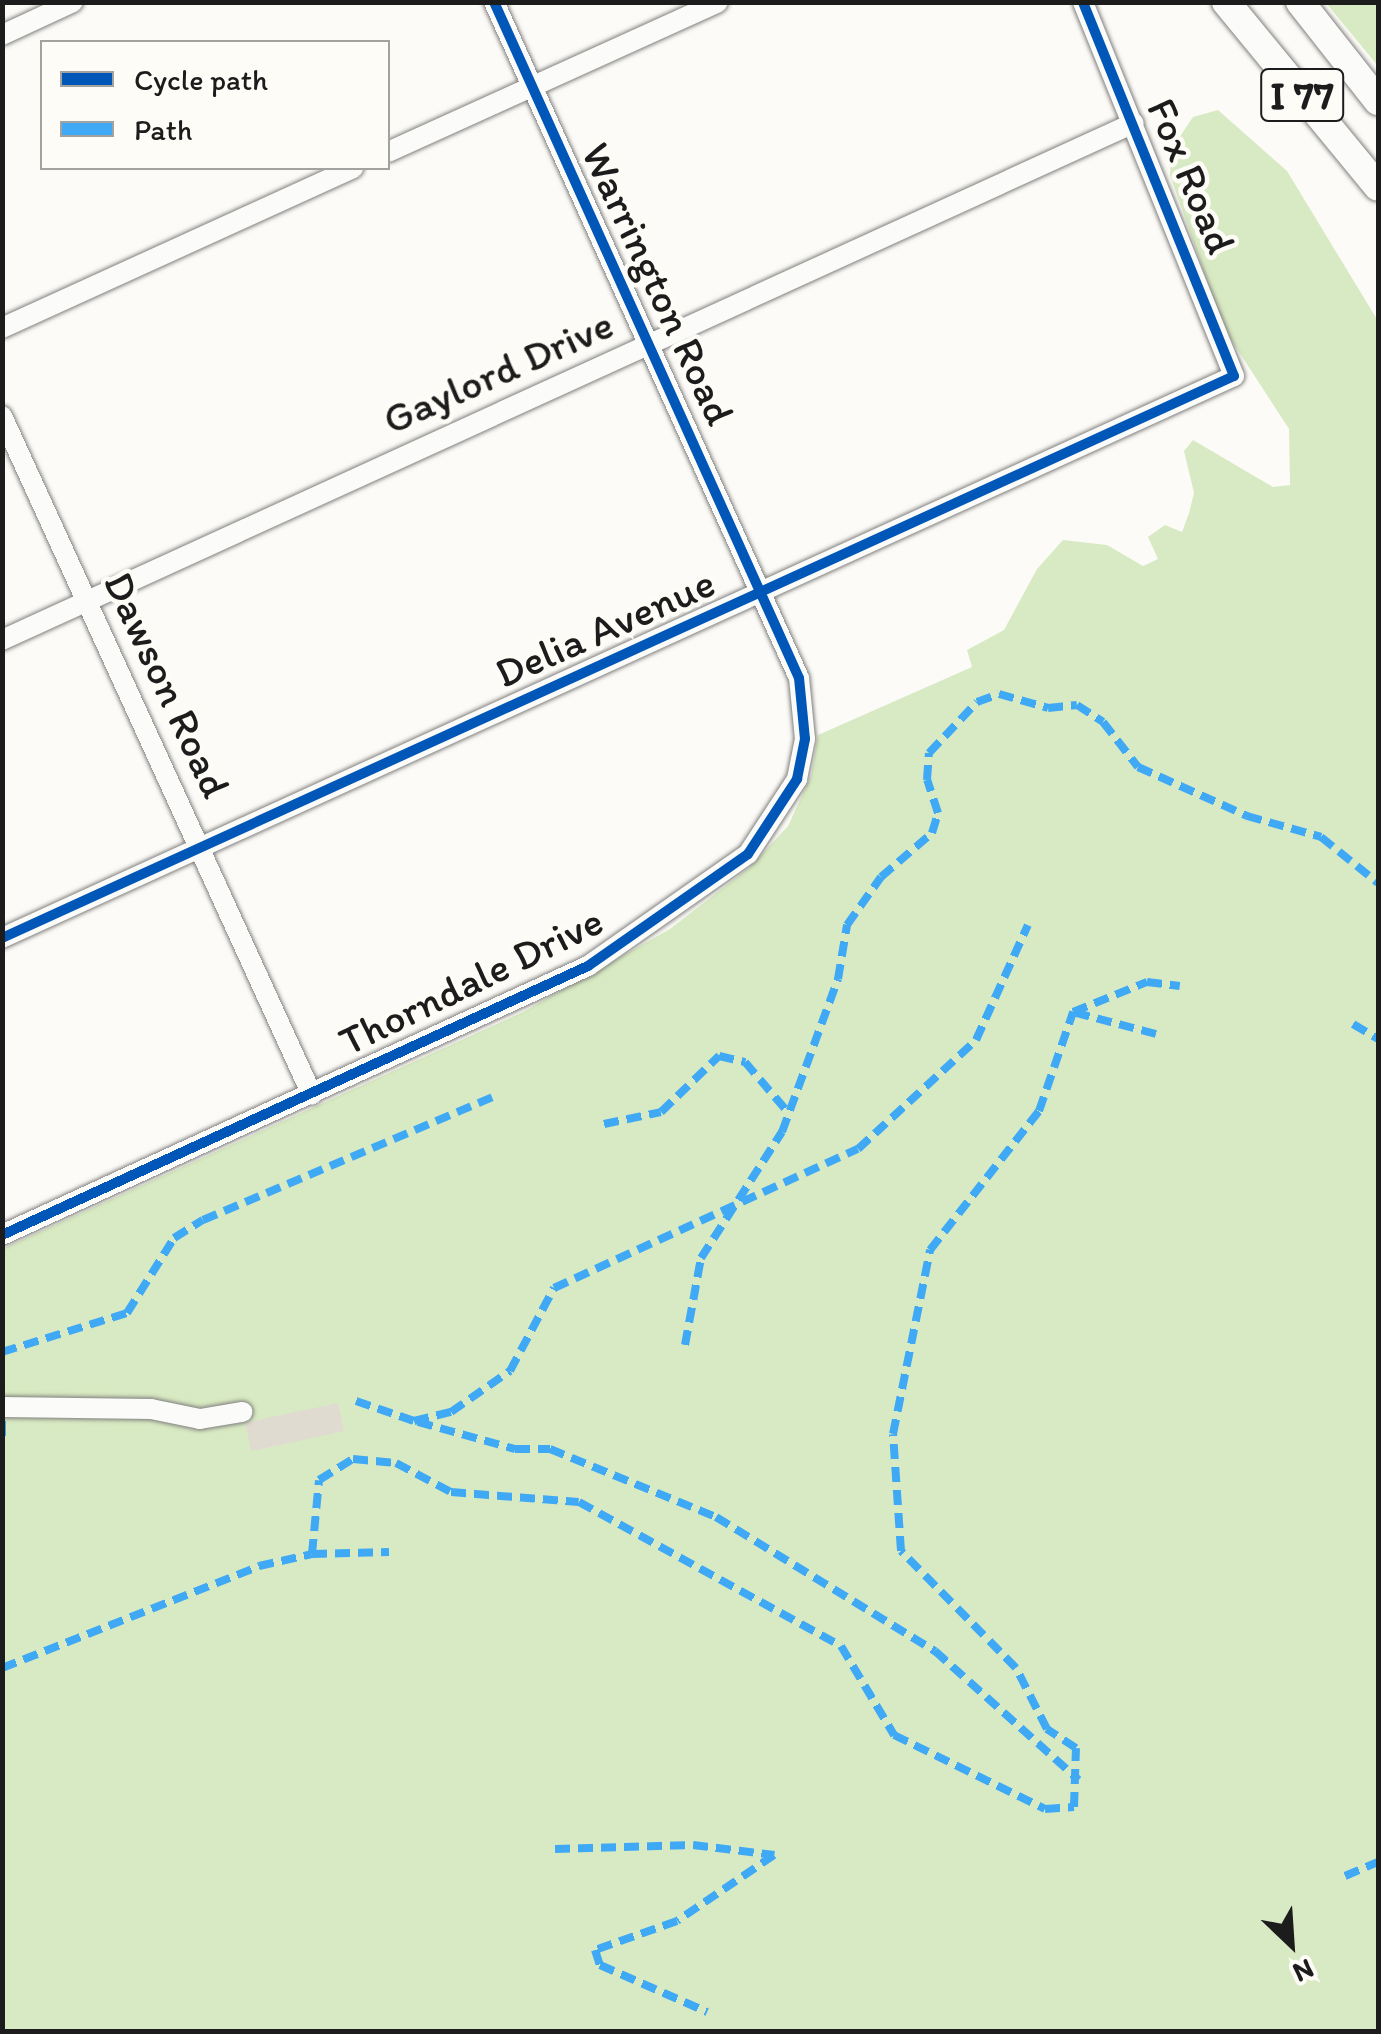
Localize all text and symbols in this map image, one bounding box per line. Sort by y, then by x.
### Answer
legend [40,40,390,170]
road number: I 77 [1260,60,1344,130]
text: Cycle path [134,61,268,98]
street label: Fox Road [1136,91,1246,261]
text: Path [134,111,192,148]
street label: Warrington Road [571,135,745,433]
street label: Gaylord Drive [375,299,621,445]
street label: Delia Avenue [488,558,722,698]
street label: Dawson Road [93,565,241,805]
street label: Thorndale Drive [331,895,611,1067]
north arrow [1241,1894,1341,1994]
text: N [1288,1952,1319,1991]

